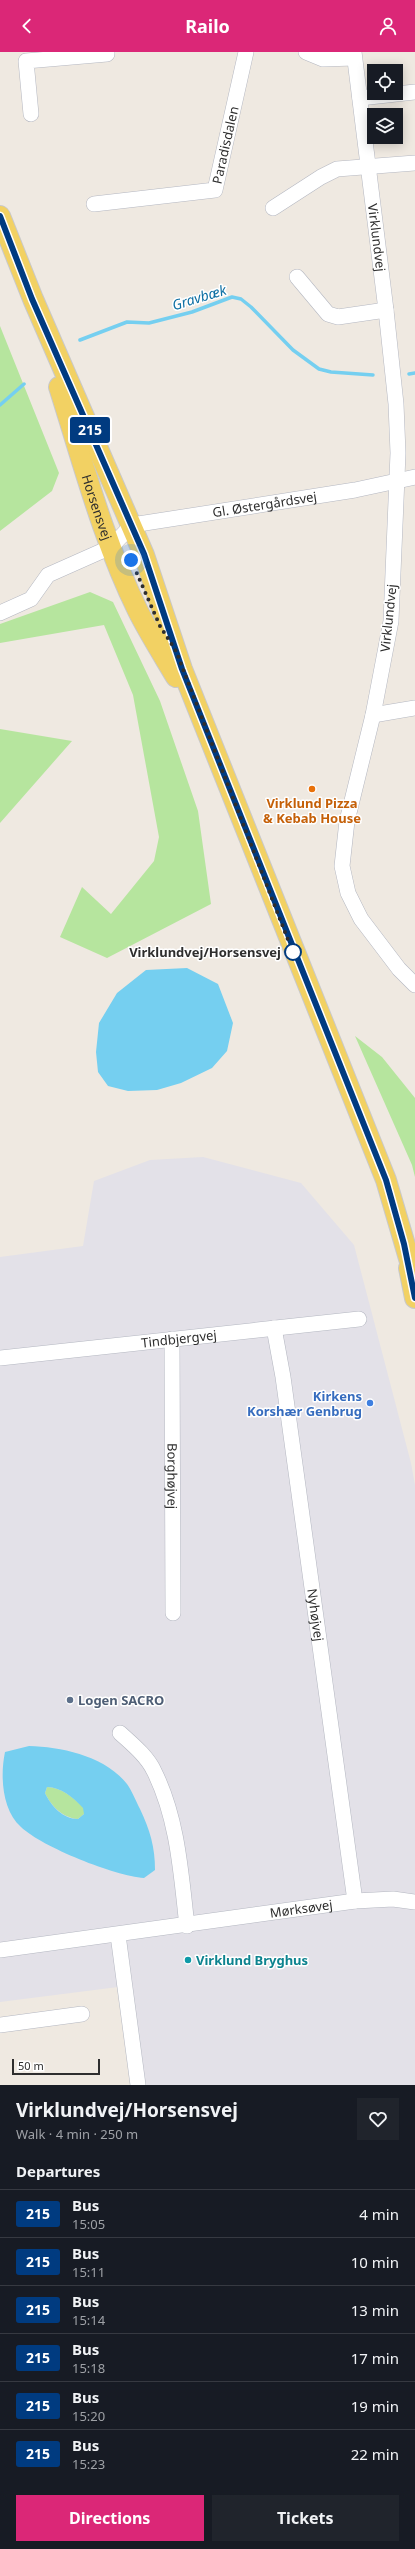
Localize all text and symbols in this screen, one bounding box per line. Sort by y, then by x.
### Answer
text: Railo [185,14,230,38]
icon: back [16,15,38,37]
icon: person [377,15,399,37]
map controls [367,64,403,144]
button: locate [367,64,403,100]
street label: Paradisdalen [208,104,243,186]
button: layers [367,108,403,144]
street label: Virklundvej [364,203,390,273]
water label: Gravbæk [170,279,229,314]
line badge: 215 [67,417,113,443]
text: 215 [78,420,102,439]
street label: Horsensvej [78,472,116,542]
street label: Gl. Østergårdsvej [211,487,318,521]
your location [121,550,141,570]
street label: Virklundvej [375,583,401,653]
marker: Virklund Pizza & Kebab House [307,784,317,794]
place label: Virklund Pizza & Kebab House [263,794,361,827]
place label: Virklundvej/Horsensvej [129,943,281,961]
marker: Virklundvej/Horsensvej [284,943,302,961]
street label: Tindbjergvej [140,1326,218,1352]
place label: Kirkens Korshær Genbrug [247,1387,362,1420]
marker: Kirkens Korshær Genbrug [365,1398,375,1408]
street label: Borghøjvej [163,1443,182,1509]
street label: Nyhøjvej [303,1587,328,1642]
place label: Logen SACRO [78,1691,164,1709]
marker: Logen SACRO [65,1695,75,1705]
street label: Mørksøvej [269,1895,334,1922]
place label: Virklund Bryghus [196,1951,308,1969]
marker: Virklund Bryghus [183,1955,193,1965]
scale bar [12,2057,100,2076]
text: 50 m [18,2058,44,2073]
text: Virklundvej/Horsensvej [16,2097,238,2123]
button: heart [357,2098,399,2140]
text: Walk · 4 min · 250 m [16,2125,138,2143]
text: Departures [16,2161,100,2181]
text: Bus [72,2195,99,2215]
text: 215 [26,2204,50,2223]
text: 4 min [359,2204,399,2224]
text: 15:05 [72,2215,105,2233]
text: Bus [72,2243,99,2263]
text: 215 [26,2252,50,2271]
text: 10 min [351,2252,399,2272]
text: 15:11 [72,2263,105,2281]
text: Bus [72,2291,99,2311]
text: 215 [26,2300,50,2319]
text: 13 min [351,2300,399,2320]
text: 15:14 [72,2311,105,2329]
text: Bus [72,2339,99,2359]
text: 215 [26,2348,50,2367]
text: 17 min [351,2348,399,2368]
text: 15:18 [72,2359,105,2377]
text: Bus [72,2387,99,2407]
text: 215 [26,2396,50,2415]
text: 19 min [351,2396,399,2416]
text: 15:20 [72,2407,105,2425]
text: Bus [72,2435,99,2455]
text: 215 [26,2444,50,2463]
text: 22 min [351,2444,399,2464]
text: 15:23 [72,2455,105,2473]
button: Directions [16,2495,204,2541]
button: Tickets [212,2495,399,2541]

